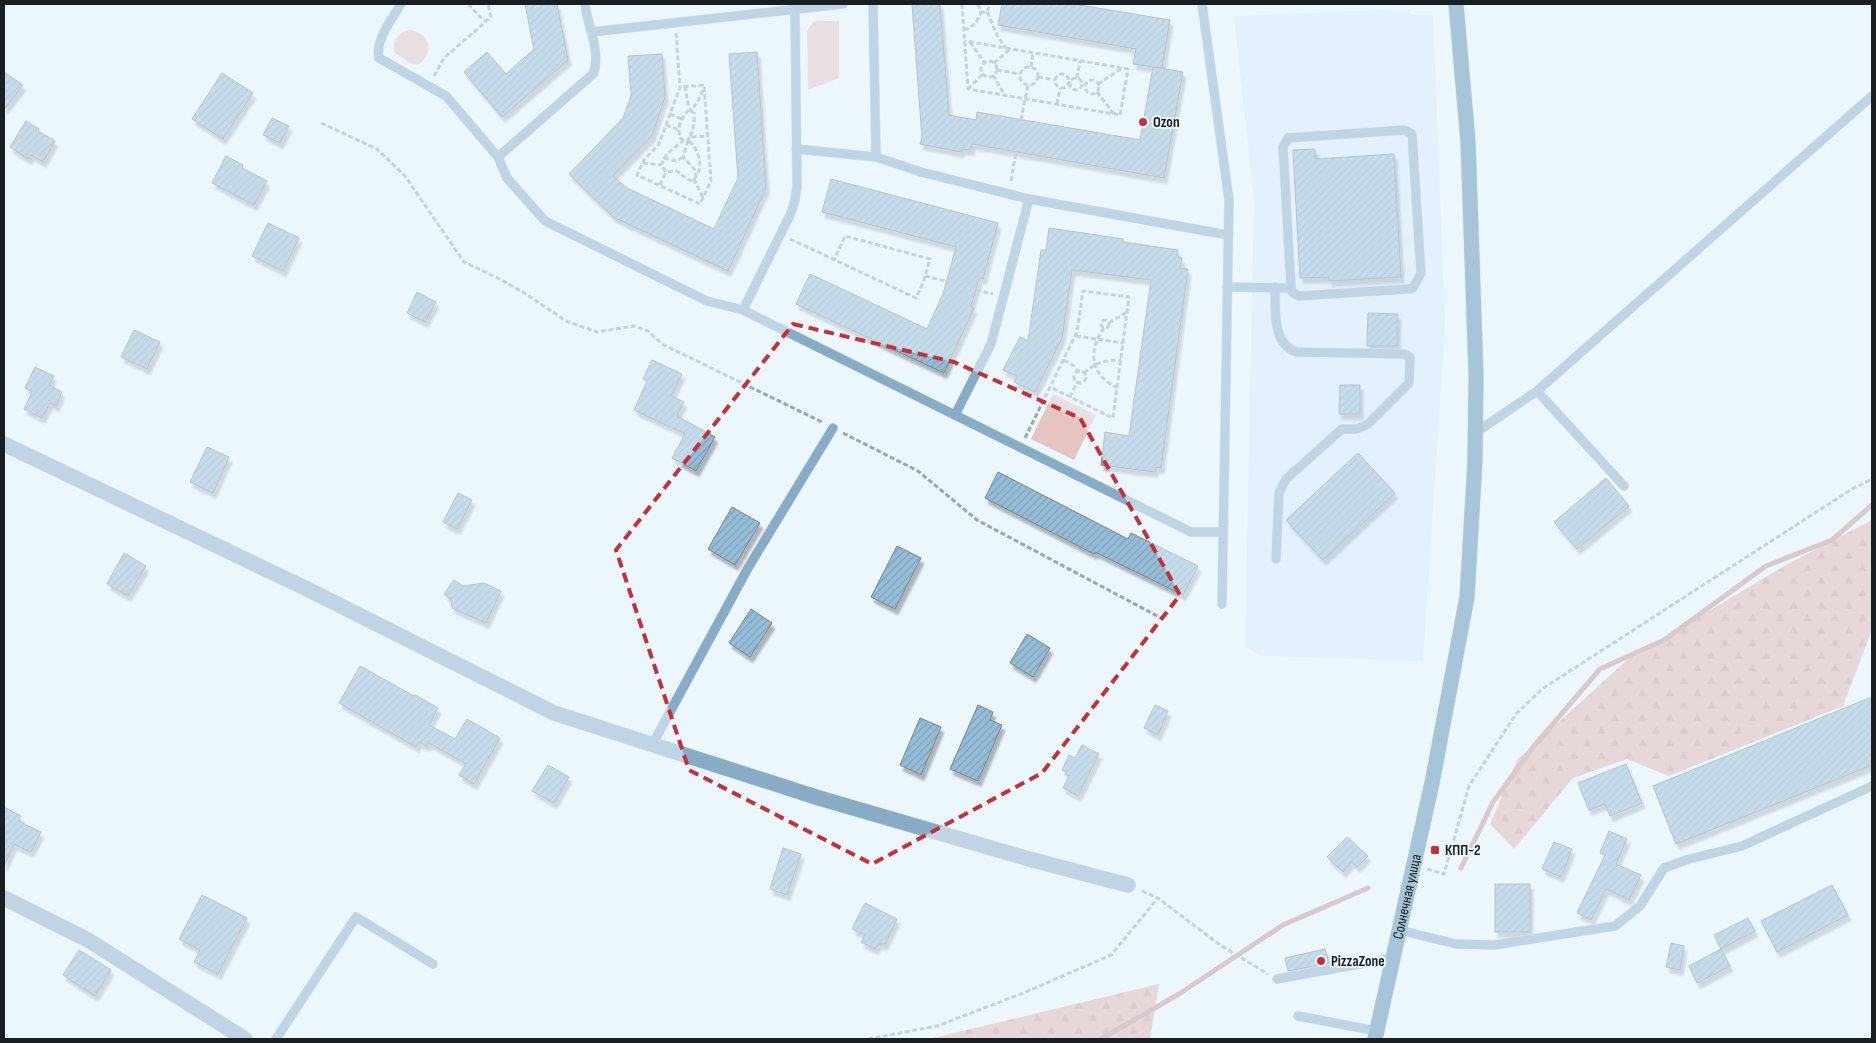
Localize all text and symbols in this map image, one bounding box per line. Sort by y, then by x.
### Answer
place label: Ozon [1153,113,1180,132]
marker: Ozon [1137,116,1149,128]
place label: КПП-2 [1445,841,1481,860]
marker: КПП-2 [1429,844,1441,856]
street label: Солнечная улица [1389,852,1426,941]
place label: PizzaZone [1331,952,1385,971]
marker: PizzaZone [1315,955,1327,967]

